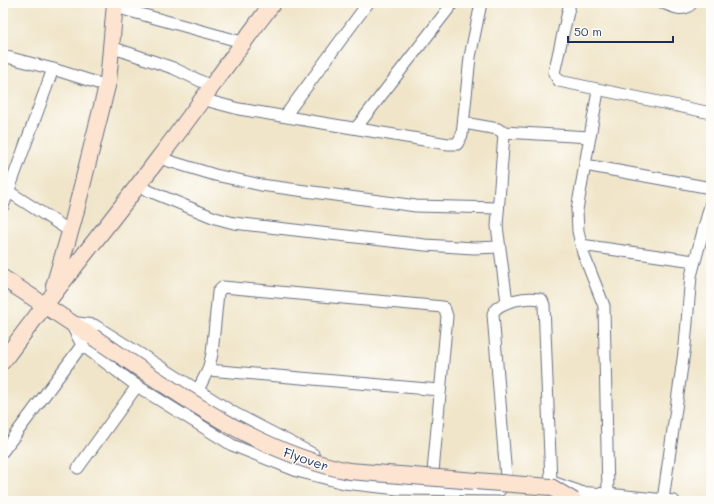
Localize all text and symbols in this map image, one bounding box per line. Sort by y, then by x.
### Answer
scale bar [568,18,673,44]
text: 50 m [574,23,602,39]
street label: Flyover [281,443,331,474]

